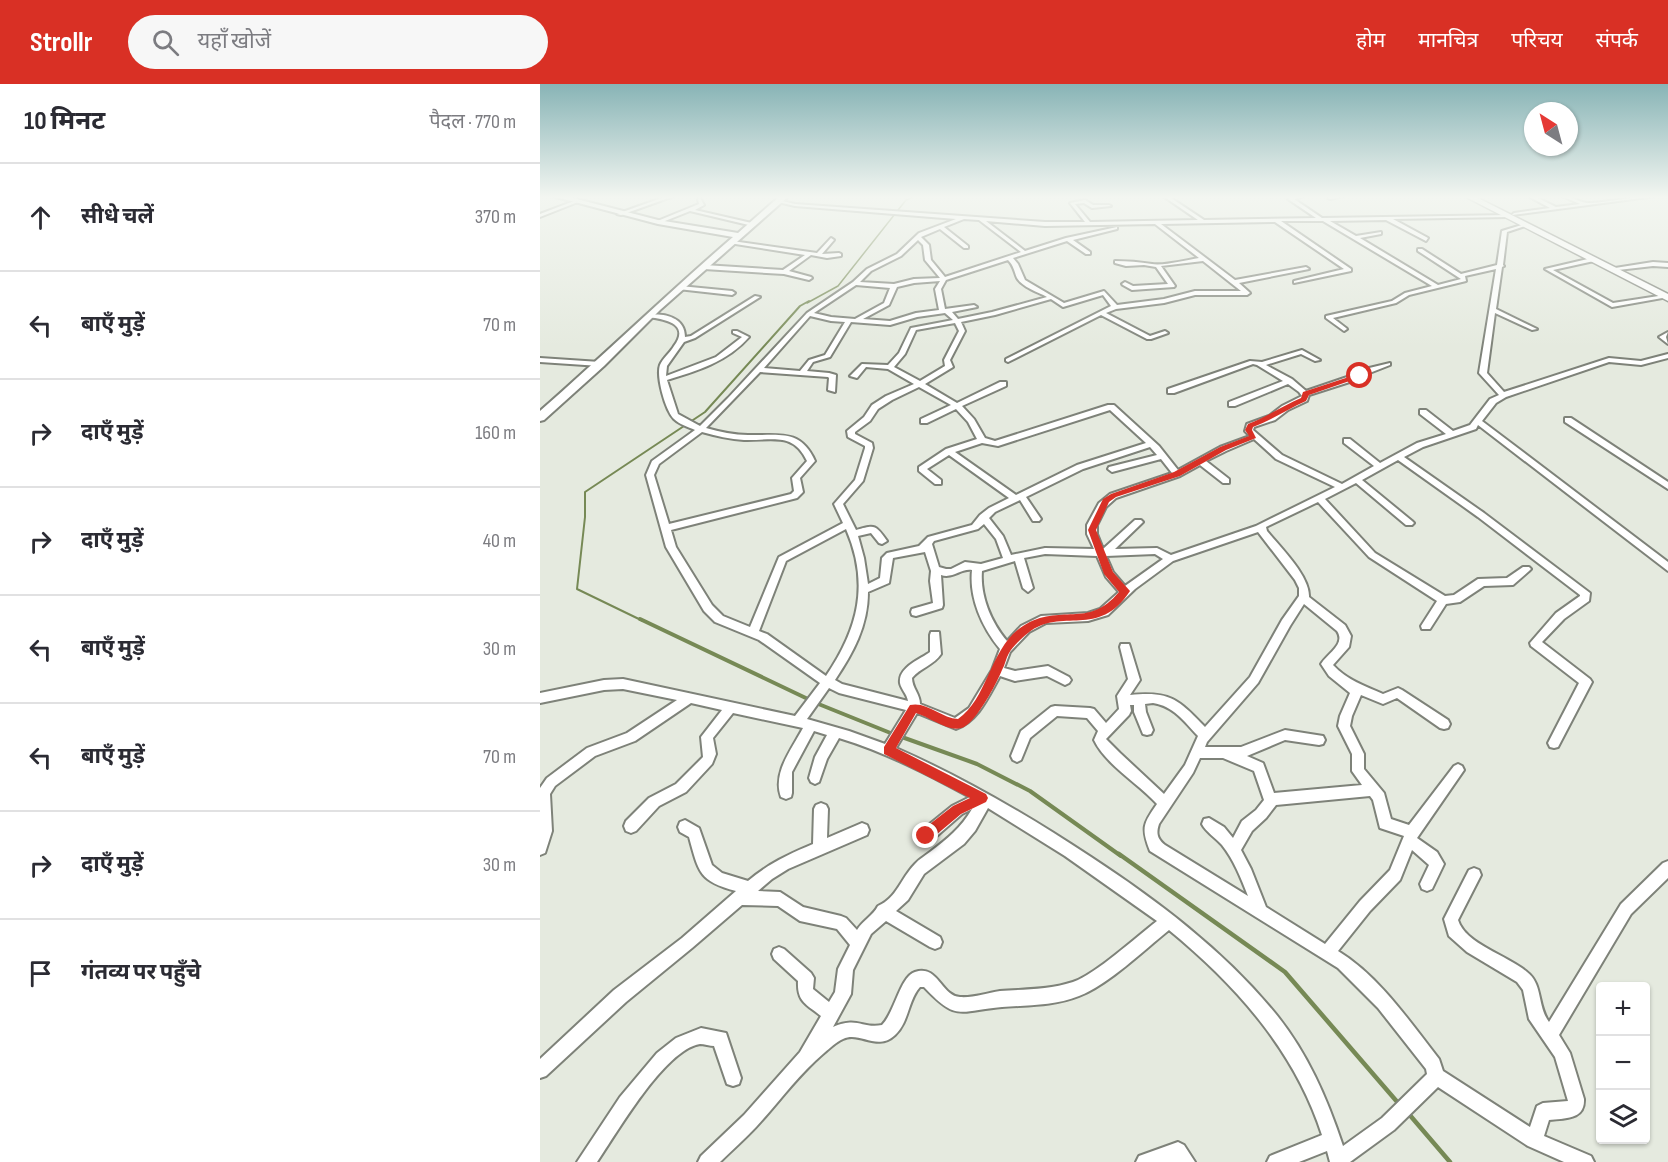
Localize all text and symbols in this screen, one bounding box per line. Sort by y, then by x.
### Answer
search box [128,15,548,69]
text: Strollr [30,26,92,59]
icon: search [149,26,182,59]
text: यहाँ खोजें [197,28,271,55]
text: होम [1356,28,1385,53]
text: मानचित्र [1418,28,1478,53]
text: परिचय [1511,28,1563,53]
text: संपर्क [1596,28,1638,53]
north arrow [1524,102,1578,156]
text: 10 मिनट [24,106,105,137]
text: पैदल · 770 m [429,110,516,134]
icon: ahead [24,201,57,234]
text: सीधे चलें [81,203,154,230]
text: 370 m [475,205,516,229]
icon: left [24,309,57,342]
text: बाएँ मुड़ें [81,311,145,338]
text: 70 m [483,313,516,337]
route start [1346,362,1372,388]
icon: right [24,417,57,450]
text: दाएँ मुड़ें [81,419,144,446]
text: 160 m [475,421,516,445]
icon: right [24,525,57,558]
text: दाएँ मुड़ें [81,527,144,554]
text: 40 m [483,529,516,553]
icon: left [24,633,57,666]
text: बाएँ मुड़ें [81,635,145,662]
text: 30 m [483,637,516,661]
icon: left [24,741,57,774]
text: बाएँ मुड़ें [81,743,145,770]
text: 70 m [483,745,516,769]
route end [912,822,938,848]
icon: right [24,849,57,882]
text: दाएँ मुड़ें [81,851,144,878]
text: 30 m [483,853,516,877]
icon: arrive [24,957,57,990]
text: गंतव्य पर पहुँचे [81,959,201,986]
map controls [1596,982,1650,1144]
button: + [1596,982,1650,1036]
button: − [1596,1036,1650,1090]
button: layers [1596,1090,1650,1144]

